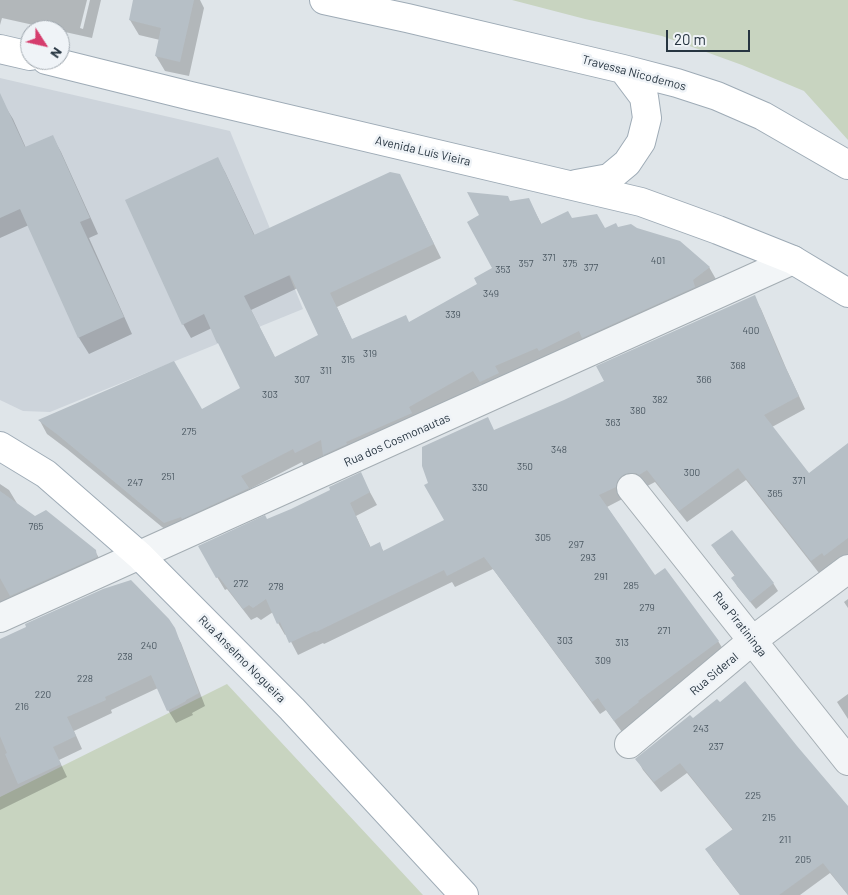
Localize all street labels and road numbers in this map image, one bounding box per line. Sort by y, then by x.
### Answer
street label: Travessa Nicodemos [580,52,688,94]
street label: Avenida Luís Vieira [374,133,472,169]
street label: Rua dos Cosmonautas [342,410,452,470]
street label: Rua Piratininga [710,588,770,660]
street label: Rua Anselmo Nogueira [195,612,289,706]
street label: Rua Sideral [687,650,741,698]

